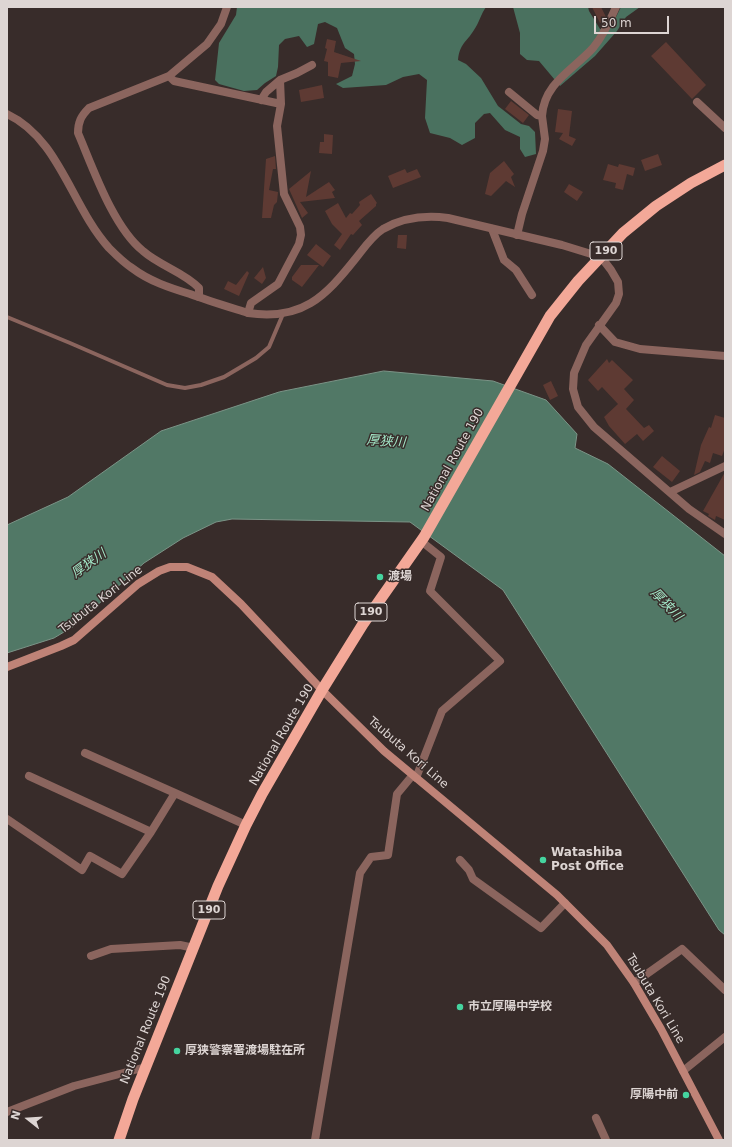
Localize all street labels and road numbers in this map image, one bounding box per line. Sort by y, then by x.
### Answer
road number: 190 [590,242,622,260]
street label: National Route 190 [419,406,487,514]
street label: Tsubuta Kori Line [56,563,146,637]
road number: 190 [355,603,387,621]
street label: National Route 190 [247,681,317,789]
street label: Tsubuta Kori Line [365,714,451,792]
road number: 190 [193,901,225,919]
street label: Tsubuta Kori Line [623,952,687,1046]
street label: National Route 190 [118,974,174,1086]

